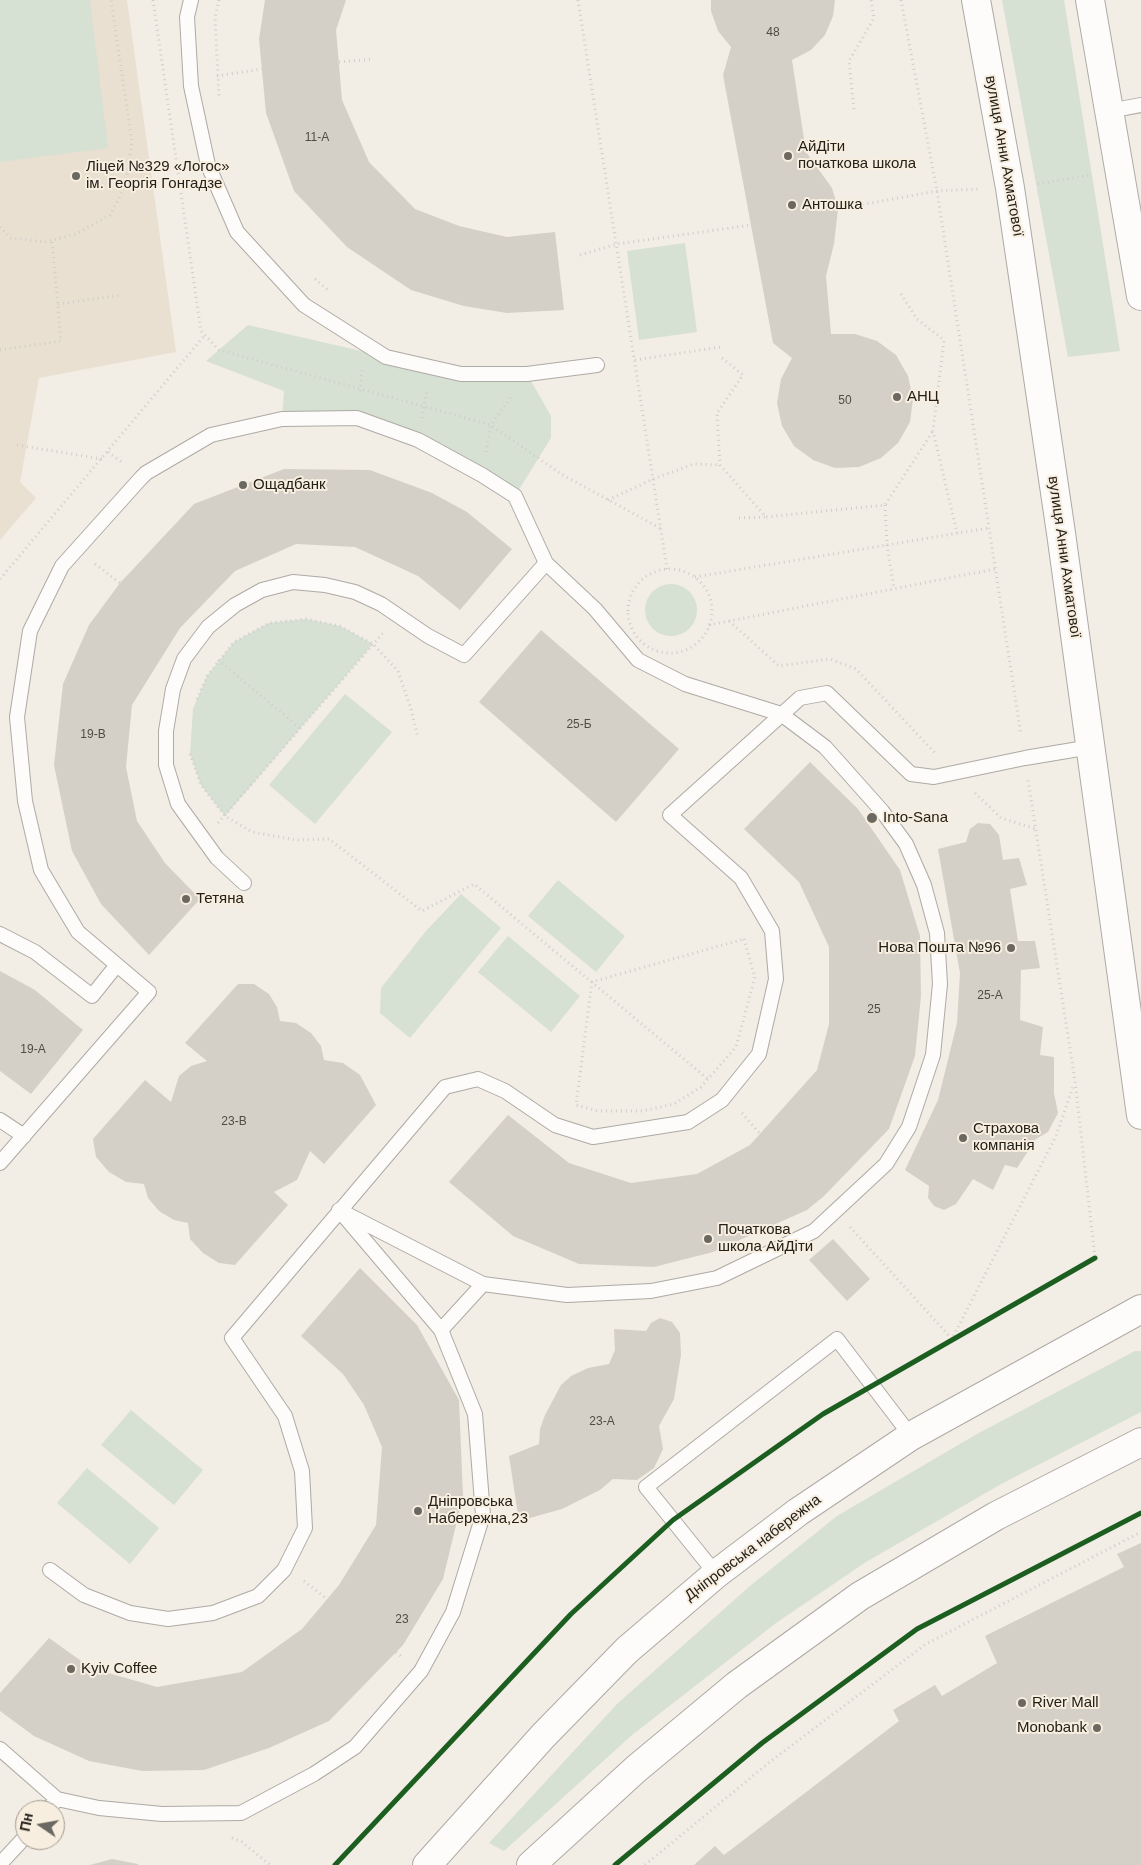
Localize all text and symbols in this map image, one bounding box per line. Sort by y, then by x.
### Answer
house number: 48 [766,26,780,40]
street label: вулиця Анни Ахматової [981,74,1027,238]
house number: 11-А [305,131,329,145]
place label: АйДіти початкова школа [798,138,916,173]
marker: АйДіти початкова школа [782,150,794,162]
place label: Ліцей №329 «Логос» ім. Георгія Гонгадзе [86,158,230,193]
marker: Ліцей №329 «Логос» ім. Георгія Гонгадзе [70,170,82,182]
place label: Антошка [802,196,863,214]
marker: Антошка [786,199,798,211]
place label: АНЦ [907,388,939,406]
marker: АНЦ [891,391,903,403]
house number: 50 [838,394,852,408]
street label: вулиця Анни Ахматової [1044,475,1084,639]
place label: Ощадбанк [253,476,326,494]
marker: Ощадбанк [237,479,249,491]
house number: 25-Б [566,718,592,732]
house number: 19-В [80,728,106,742]
place label: Into-Sana [883,809,948,827]
marker: Into-Sana [865,811,879,825]
place label: Тетяна [196,890,244,908]
marker: Тетяна [180,893,192,905]
place label: Нова Пошта №96 [878,939,1001,957]
marker: Нова Пошта №96 [1005,942,1017,954]
house number: 25-А [977,989,1003,1003]
house number: 25 [867,1003,881,1017]
house number: 19-А [20,1043,46,1057]
house number: 23-В [221,1115,247,1129]
place label: Страхова компанія [973,1120,1039,1155]
marker: Страхова компанія [957,1132,969,1144]
place label: Початкова школа АйДіти [718,1221,813,1256]
marker: Початкова школа АйДіти [702,1233,714,1245]
house number: 23-А [589,1415,615,1429]
street label: Дніпровська набережна [681,1491,825,1605]
place label: Дніпровська Набережна,23 [428,1493,528,1528]
marker: Дніпровська Набережна,23 [412,1505,424,1517]
house number: 23 [395,1613,409,1627]
place label: Kyiv Coffee [81,1660,157,1678]
marker: Kyiv Coffee [65,1663,77,1675]
place label: River Mall [1032,1694,1099,1712]
marker: River Mall [1016,1697,1028,1709]
place label: Monobank [1017,1719,1087,1737]
marker: Monobank [1091,1722,1103,1734]
north arrow [15,1800,65,1850]
text: Пн [17,1811,36,1833]

